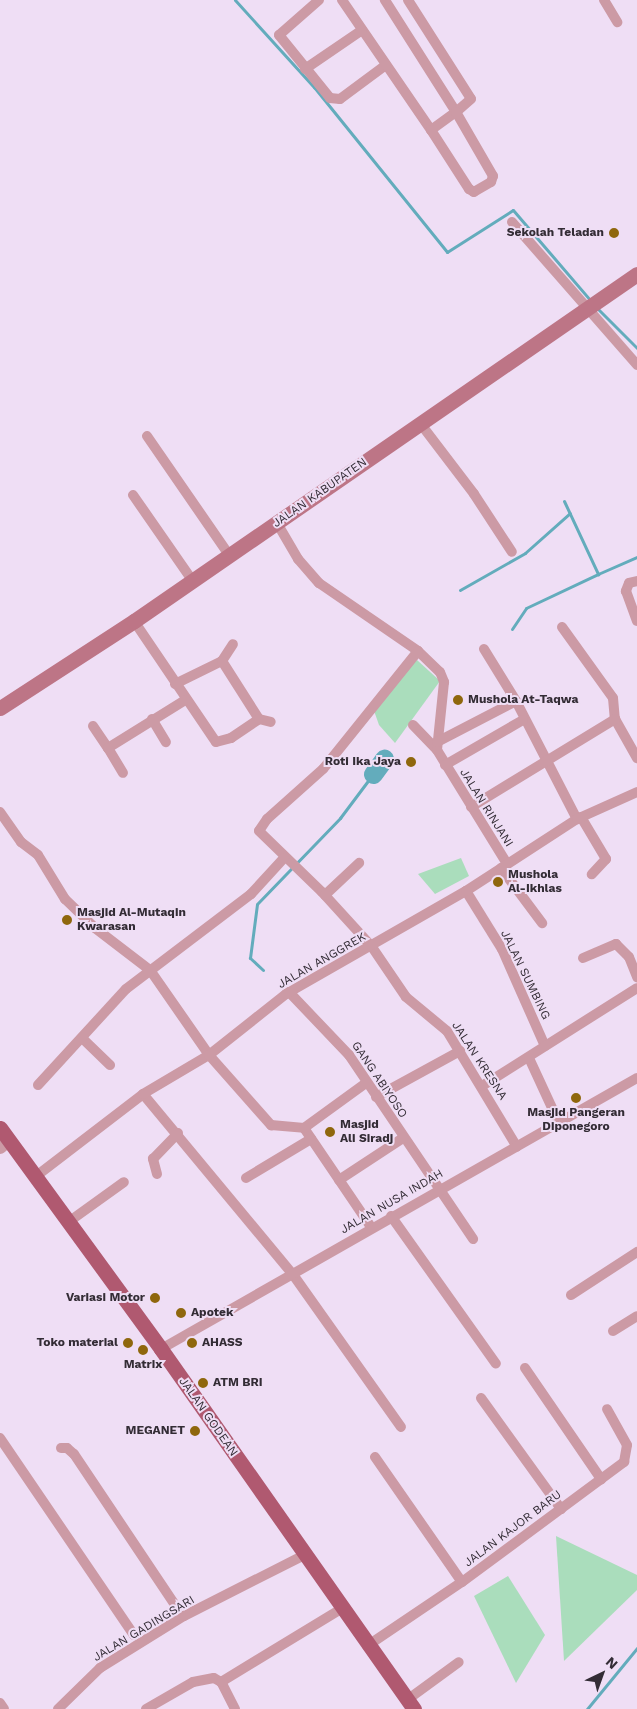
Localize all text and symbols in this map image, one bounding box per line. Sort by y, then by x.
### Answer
place label: Sekolah Teladan [507,226,604,240]
marker: Sekolah Teladan [608,227,620,239]
street label: JALAN KABUPATEN [270,455,370,531]
place label: Mushola At-Taqwa [468,693,579,707]
marker: Mushola At-Taqwa [452,694,464,706]
place label: Roti Ika Jaya [324,755,401,769]
marker: Roti Ika Jaya [405,756,417,768]
street label: JALAN RINJANI [456,766,516,850]
place label: Mushola Al-Ikhlas [508,868,562,896]
marker: Mushola Al-Ikhlas [492,876,504,888]
place label: Masjid Al-Mutaqin Kwarasan [77,906,186,934]
marker: Masjid Al-Mutaqin Kwarasan [61,914,73,926]
street label: JALAN SUMBING [497,928,553,1022]
street label: JALAN ANGGREK [275,930,369,992]
street label: JALAN KRESNA [448,1019,510,1103]
street label: GANG ABIYOSO [348,1039,410,1121]
marker: Masjid Pangeran Diponegoro [570,1092,582,1104]
place label: Masjid Pangeran Diponegoro [527,1106,625,1134]
place label: Masjid Ali Siradj [340,1118,393,1146]
marker: Masjid Ali Siradj [324,1126,336,1138]
street label: JALAN NUSA INDAH [338,1167,446,1237]
place label: Variasi Motor [66,1291,145,1305]
marker: Variasi Motor [149,1292,161,1304]
place label: Apotek [191,1306,233,1320]
marker: Apotek [175,1307,187,1319]
place label: Toko material [37,1336,118,1350]
place label: AHASS [202,1336,243,1350]
marker: Toko material [122,1337,134,1349]
marker: AHASS [186,1337,198,1349]
marker: Matrix [137,1344,149,1356]
place label: Matrix [124,1358,162,1372]
street label: JALAN GODEAN [175,1375,241,1459]
place label: ATM BRI [213,1376,263,1390]
marker: ATM BRI [197,1377,209,1389]
place label: MEGANET [125,1424,185,1438]
marker: MEGANET [189,1425,201,1437]
street label: JALAN KAJOR BARU [461,1488,565,1570]
street label: JALAN GADINGSARI [91,1593,197,1665]
north arrow [577,1649,627,1699]
text: N [603,1653,621,1672]

